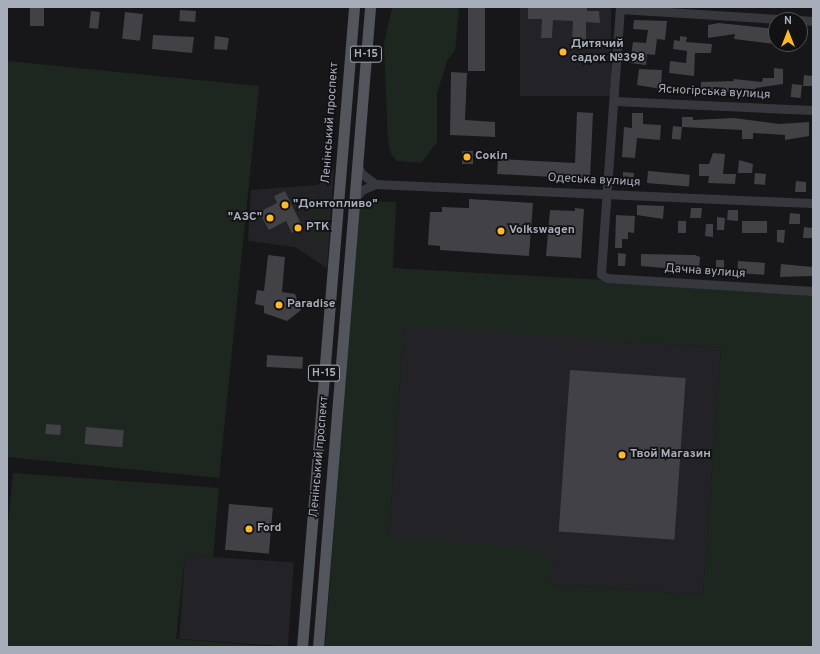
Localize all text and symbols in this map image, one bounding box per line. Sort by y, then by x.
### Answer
north arrow [768,12,808,52]
text: N [784,14,792,28]
place label: Дитячий садок №398 [571,38,645,66]
road number: Н-15 [349,45,383,63]
marker: Дитячий садок №398 [558,47,568,57]
street label: Ленінський проспект [320,62,342,184]
street label: Ясногірська вулиця [657,83,771,103]
place label: Сокіл [475,150,508,164]
marker: Сокіл [462,152,472,162]
street label: Одеська вулиця [547,171,641,191]
place label: "Донтопливо" [293,198,377,212]
marker: "Донтопливо" [280,200,290,210]
place label: "АЗС" [228,211,262,225]
marker: "АЗС" [265,213,275,223]
place label: РТК [306,221,329,235]
marker: РТК [293,223,303,233]
place label: Volkswagen [509,224,575,238]
marker: Volkswagen [496,226,506,236]
street label: Дачна вулиця [664,262,746,282]
place label: Paradise [287,298,336,312]
marker: Paradise [274,300,284,310]
road number: Н-15 [307,364,341,382]
street label: Ленінський проспект [308,396,332,518]
place label: Твой Магазин [630,448,711,462]
marker: Твой Магазин [617,450,627,460]
place label: Ford [257,522,281,536]
marker: Ford [244,524,254,534]

